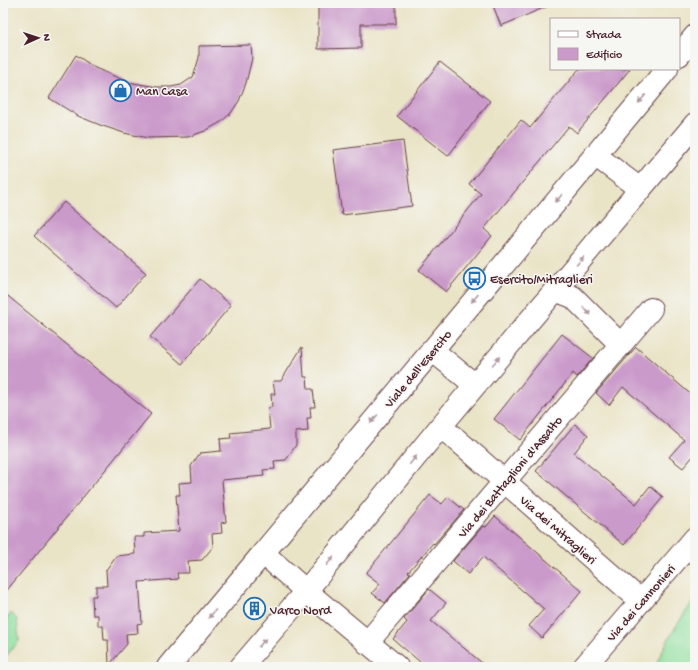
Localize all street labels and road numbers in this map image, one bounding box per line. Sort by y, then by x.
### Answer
street label: Viale dell'Esercito [381,328,456,412]
street label: Via dei Battaglioni d'Assalto [455,413,566,542]
street label: Via dei Mitraglieri [515,493,599,568]
street label: Via dei Cannonieri [604,562,680,646]

